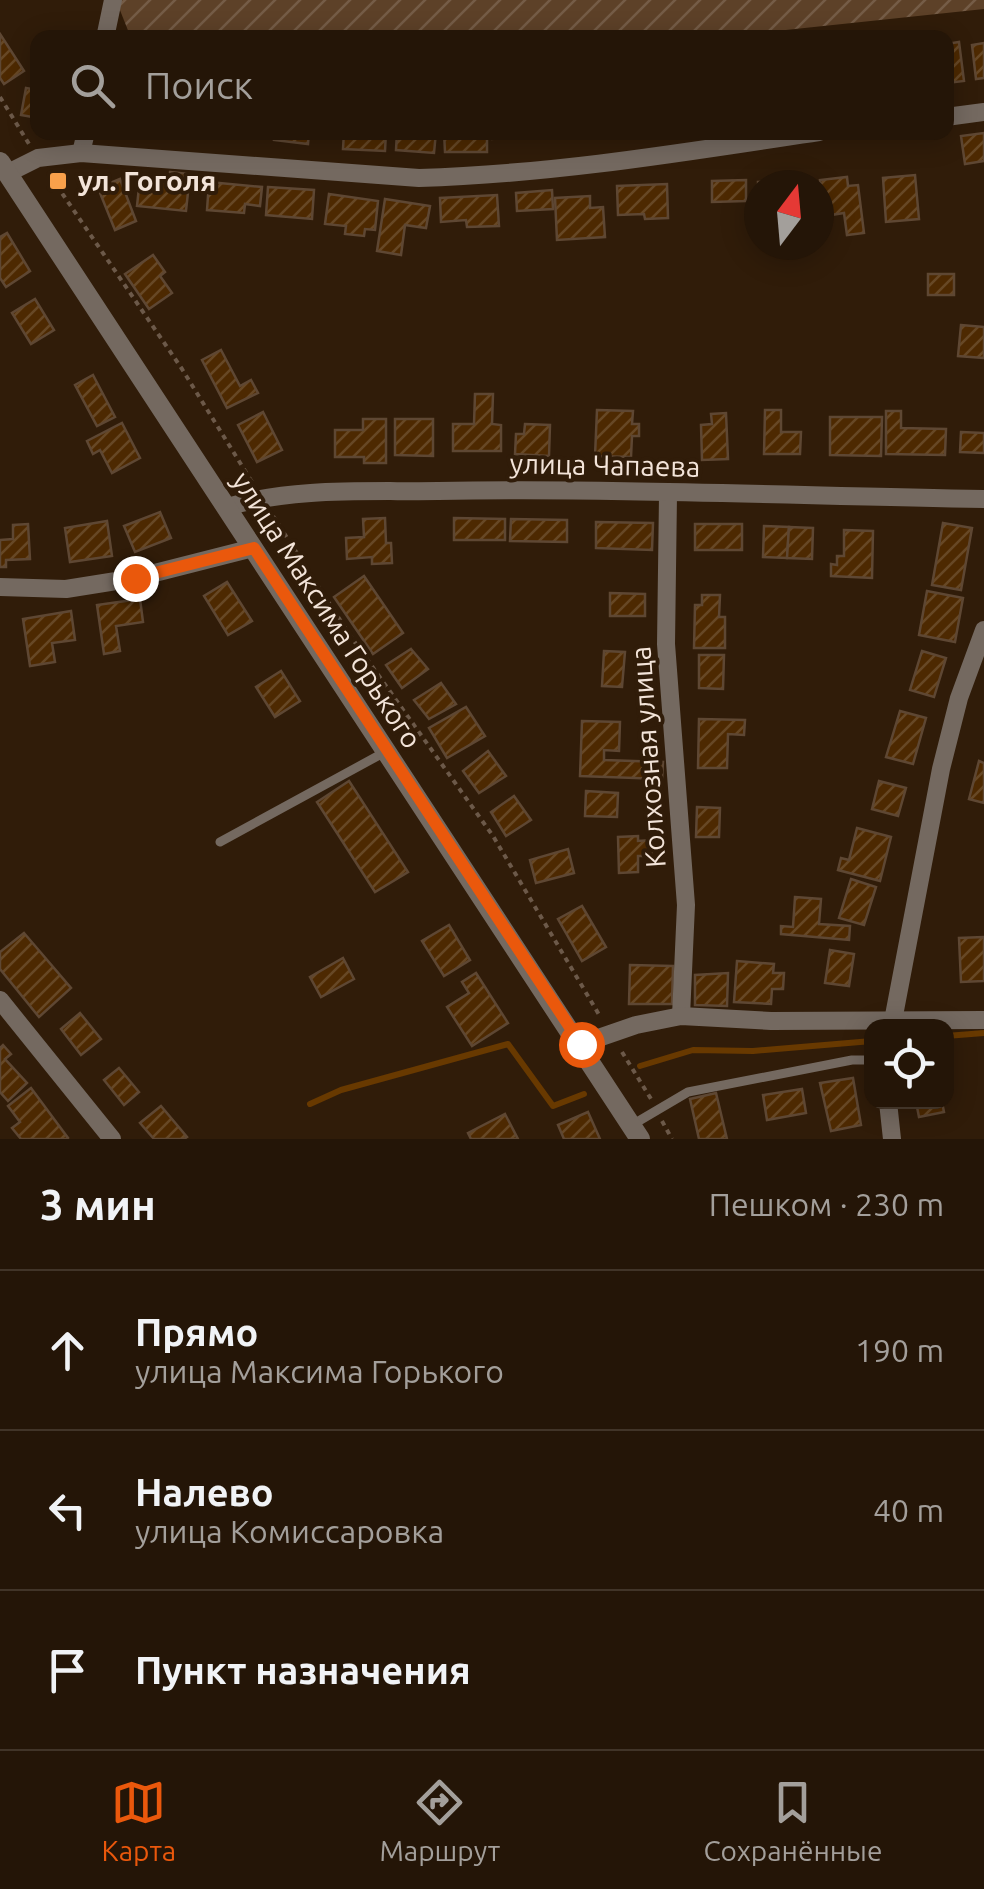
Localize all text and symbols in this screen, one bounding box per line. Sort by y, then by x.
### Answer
search box [30,30,954,140]
icon: search [65,58,120,113]
text: Поиск [145,64,253,106]
place label: ул. Гоголя [78,165,216,196]
marker: ул. Гоголя [47,170,69,192]
north arrow [744,170,834,260]
street label: улица Чапаева [510,447,701,482]
street label: улица Максима Горького [227,466,428,754]
route end [113,556,159,602]
street label: Колхозная улица [624,645,671,869]
map controls [864,1019,954,1109]
button: locate [864,1019,954,1109]
route start [559,1022,605,1068]
text: 3 мин [40,1181,156,1228]
text: Пешком · 230 m [709,1186,944,1222]
text: Прямо [135,1311,258,1353]
icon: ahead [40,1323,95,1378]
text: 190 m [855,1332,944,1368]
text: улица Максима Горького [135,1353,504,1389]
text: Налево [135,1471,274,1513]
icon: left [40,1483,95,1538]
text: 40 m [873,1492,944,1528]
text: улица Комиссаровка [135,1513,444,1549]
icon: arrive [40,1643,95,1698]
text: Пункт назначения [135,1649,471,1691]
tab: Карта [102,1775,176,1866]
tab: Маршрут [379,1775,500,1866]
tab: Сохранённые [703,1775,882,1866]

